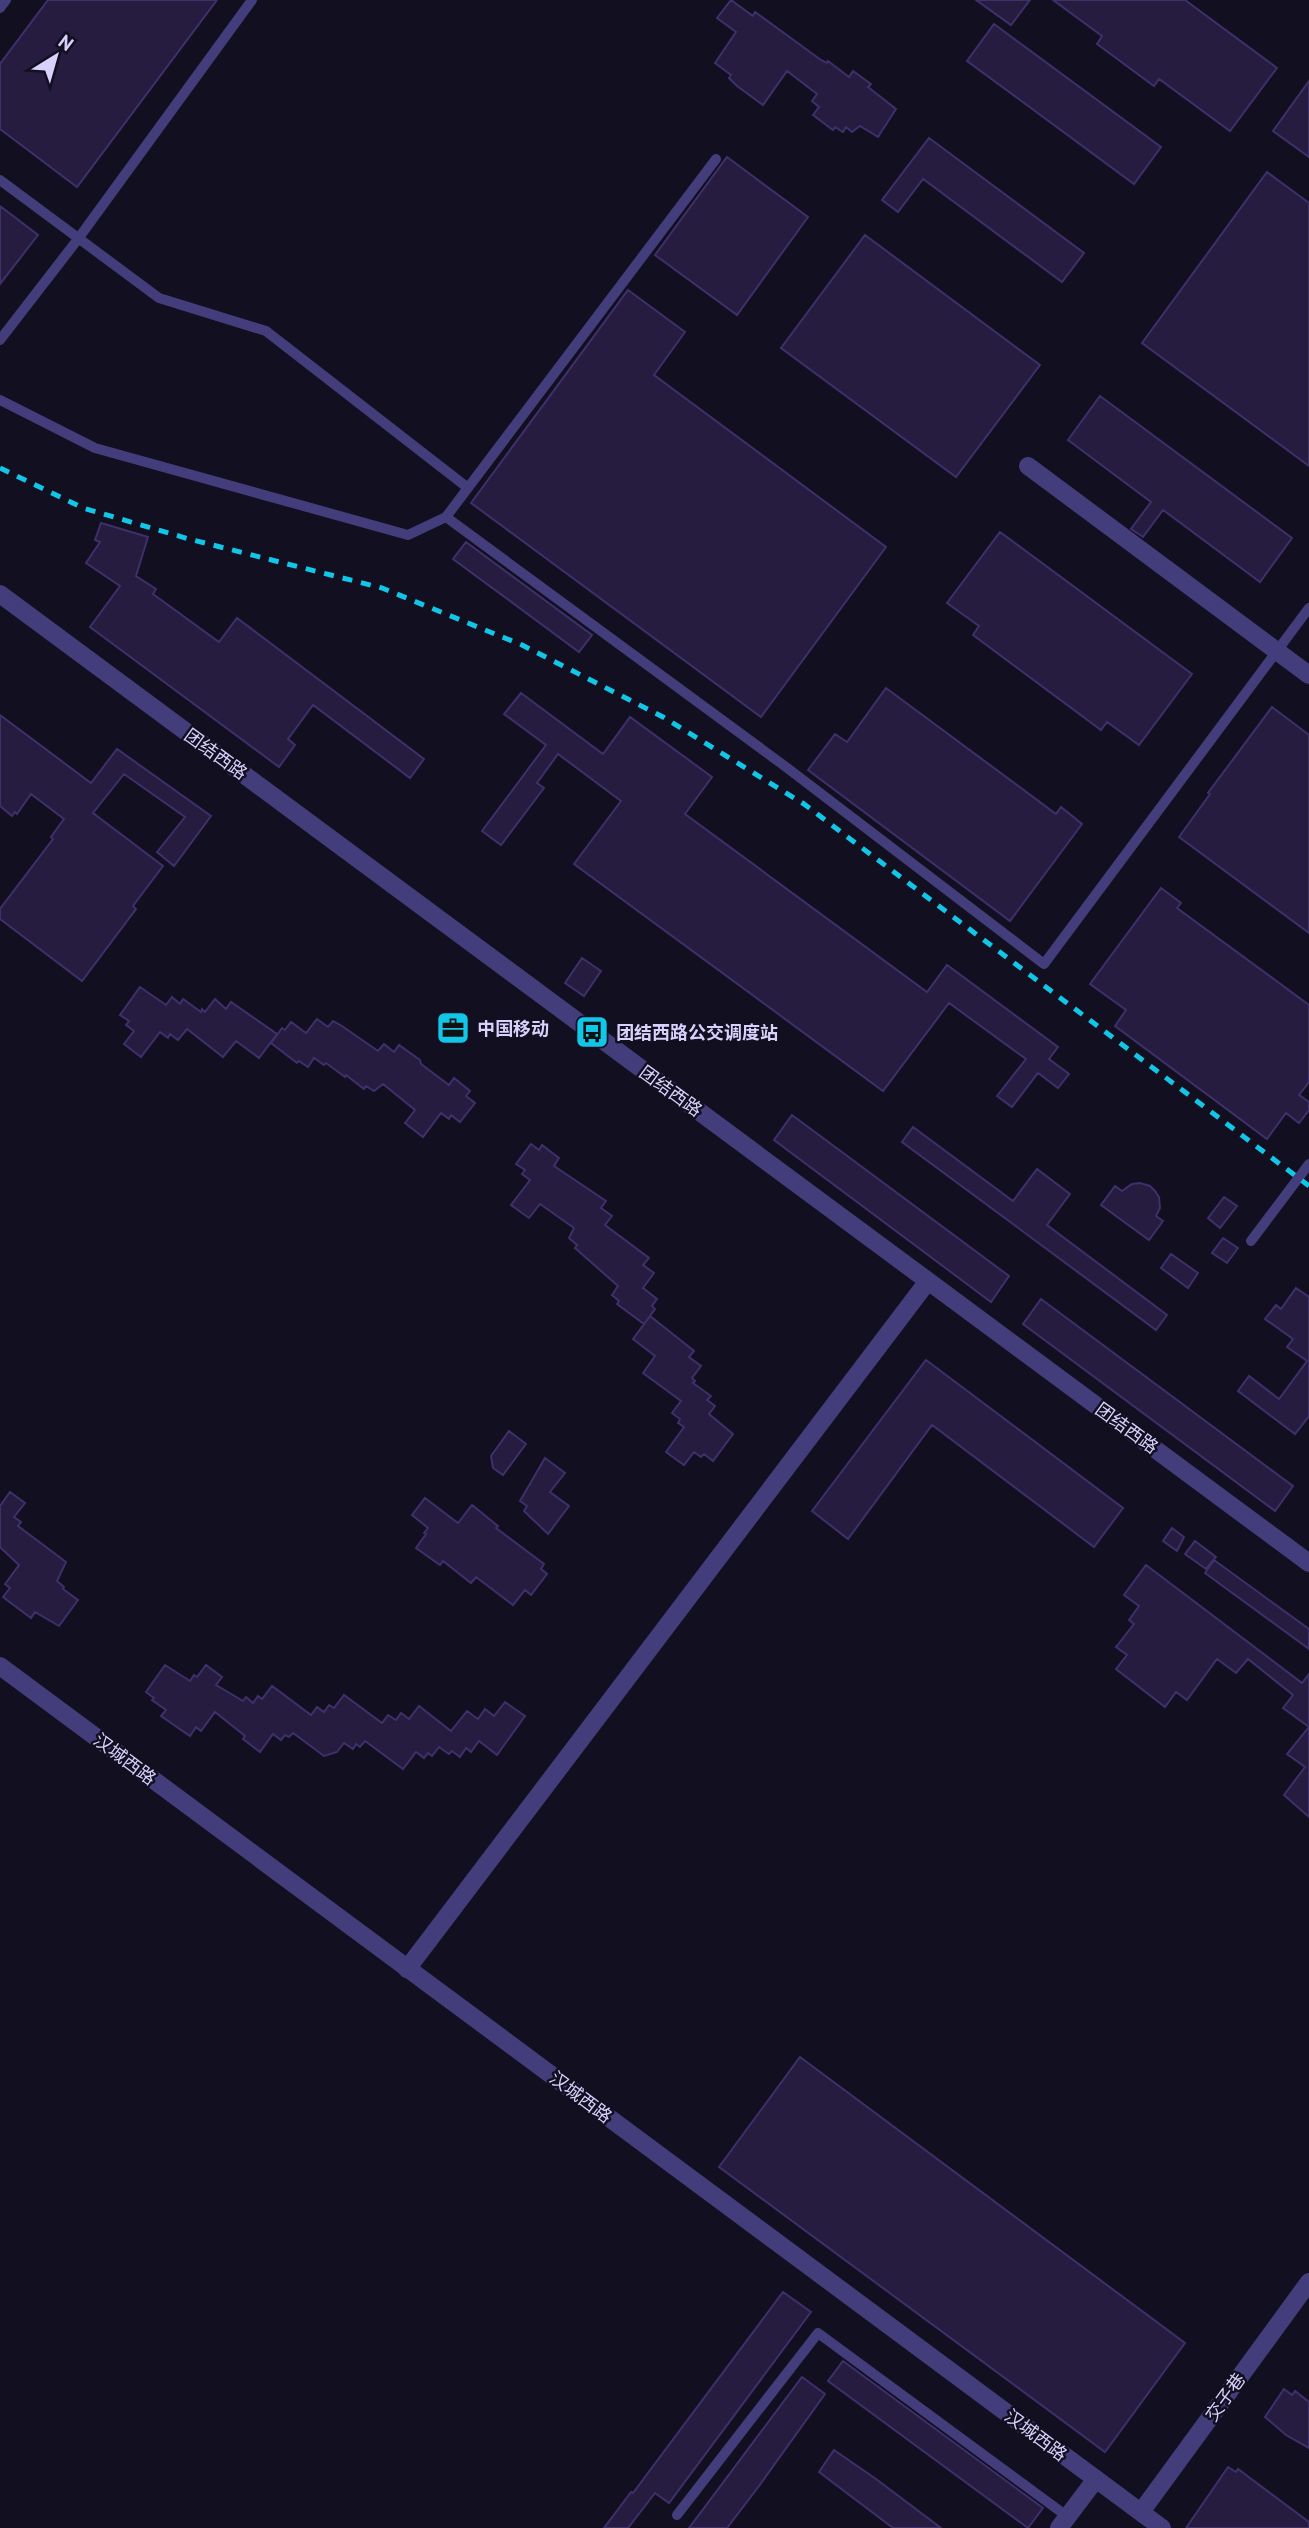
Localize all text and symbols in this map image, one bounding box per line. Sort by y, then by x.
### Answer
north arrow [21,21,91,91]
text: N [54,29,78,56]
street label: 团结西路 [180,724,252,784]
office icon: 中国移动 [434,1009,472,1047]
bus stop icon: 团结西路公交调度站 [573,1013,611,1051]
place label: 中国移动 [477,1017,549,1040]
place label: 团结西路公交调度站 [616,1021,778,1044]
street label: 团结西路 [635,1061,707,1121]
street label: 团结西路 [1091,1398,1163,1458]
street label: 汉城西路 [89,1728,161,1790]
street label: 汉城西路 [545,2066,617,2128]
street label: 交子巷 [1200,2368,1250,2426]
street label: 汉城西路 [1000,2404,1072,2466]

